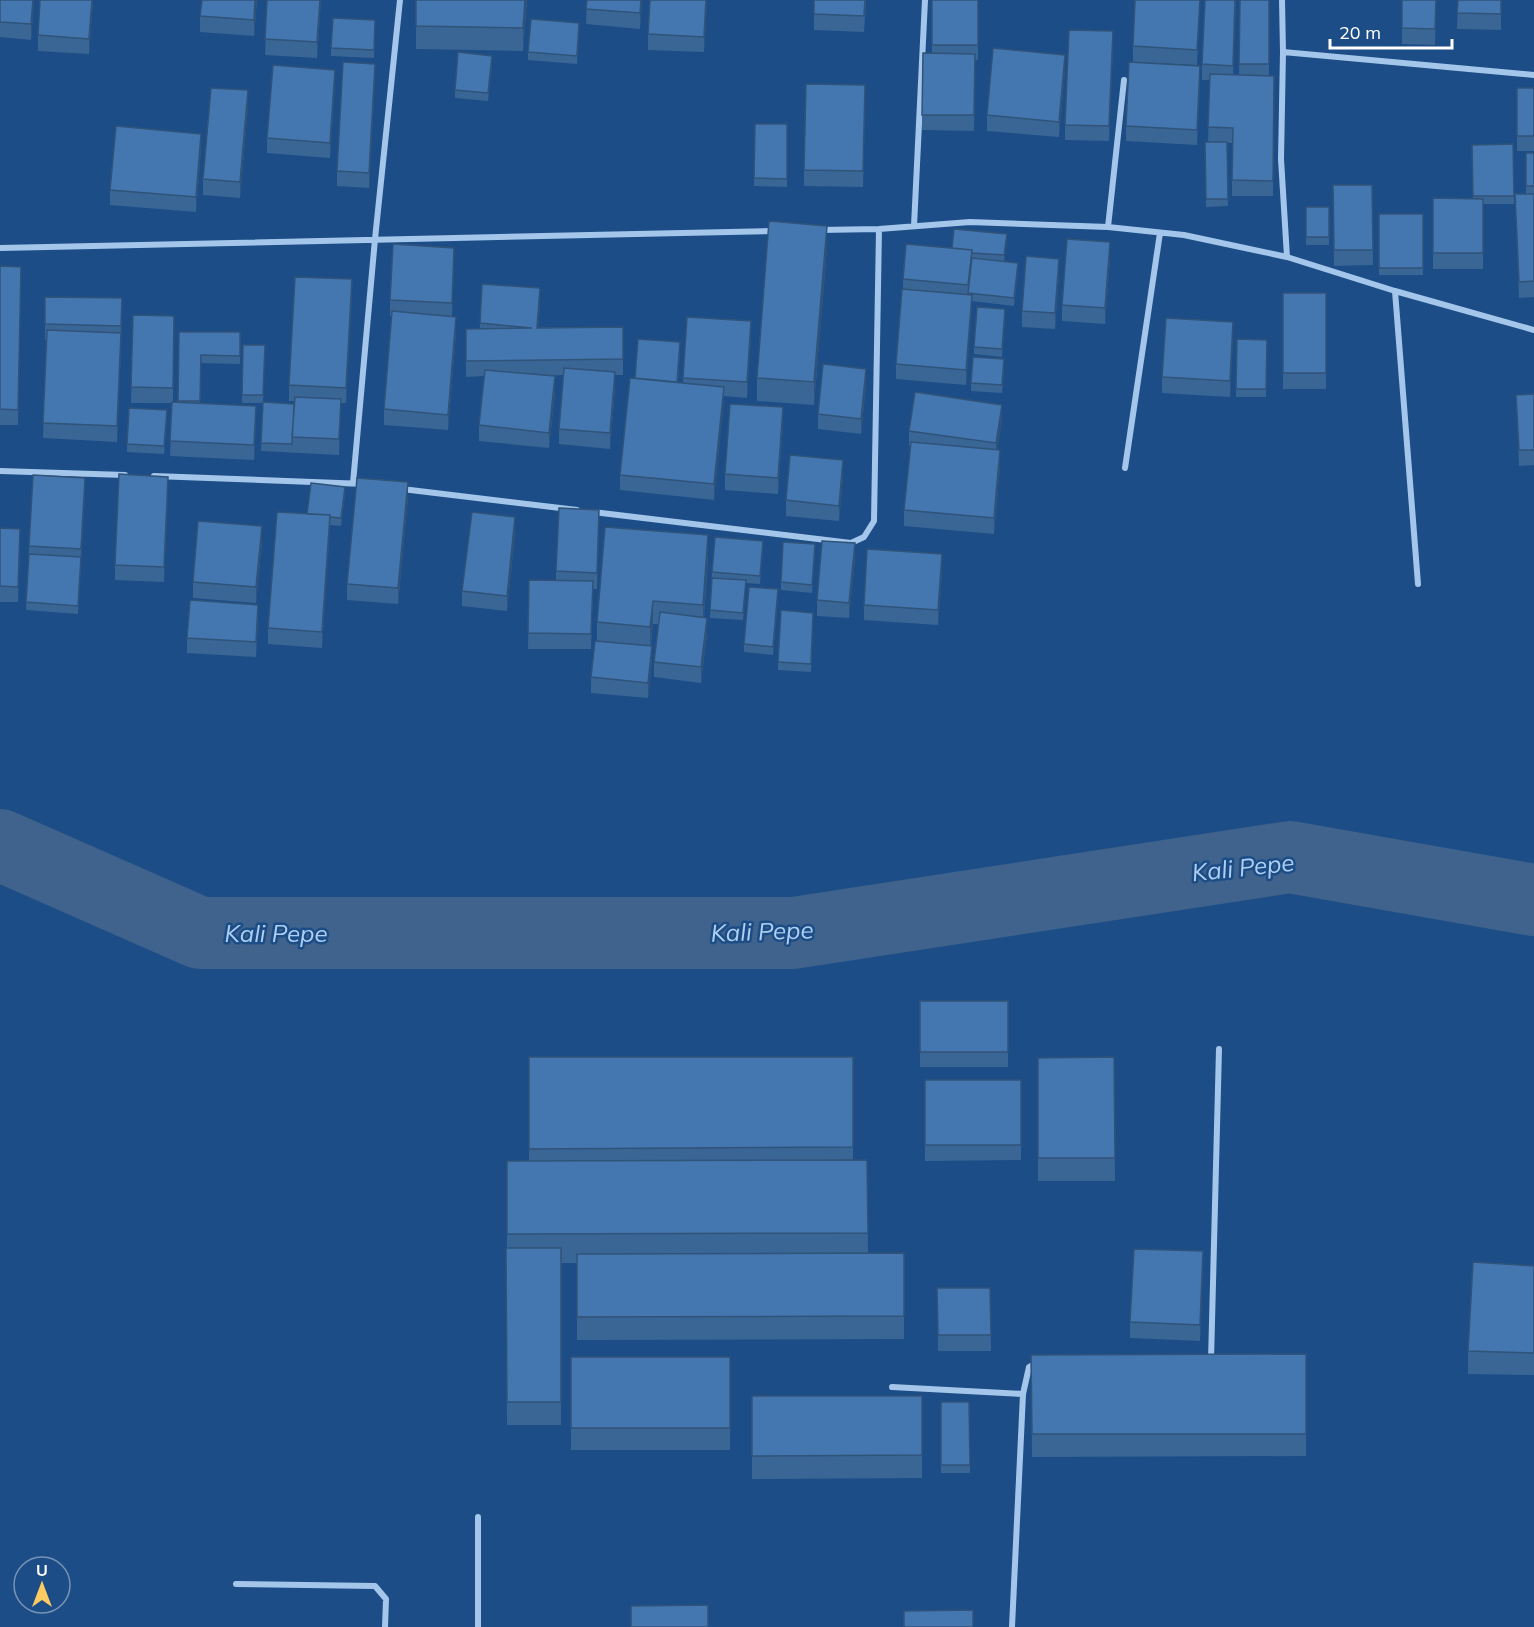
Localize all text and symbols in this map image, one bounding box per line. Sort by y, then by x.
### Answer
scale bar [1330,12,1452,50]
text: 20 m [1339,21,1381,44]
water label: Kali Pepe [1190,847,1296,887]
water label: Kali Pepe [710,914,814,948]
water label: Kali Pepe [225,918,327,948]
north arrow [12,1555,72,1615]
text: U [36,1560,48,1580]

